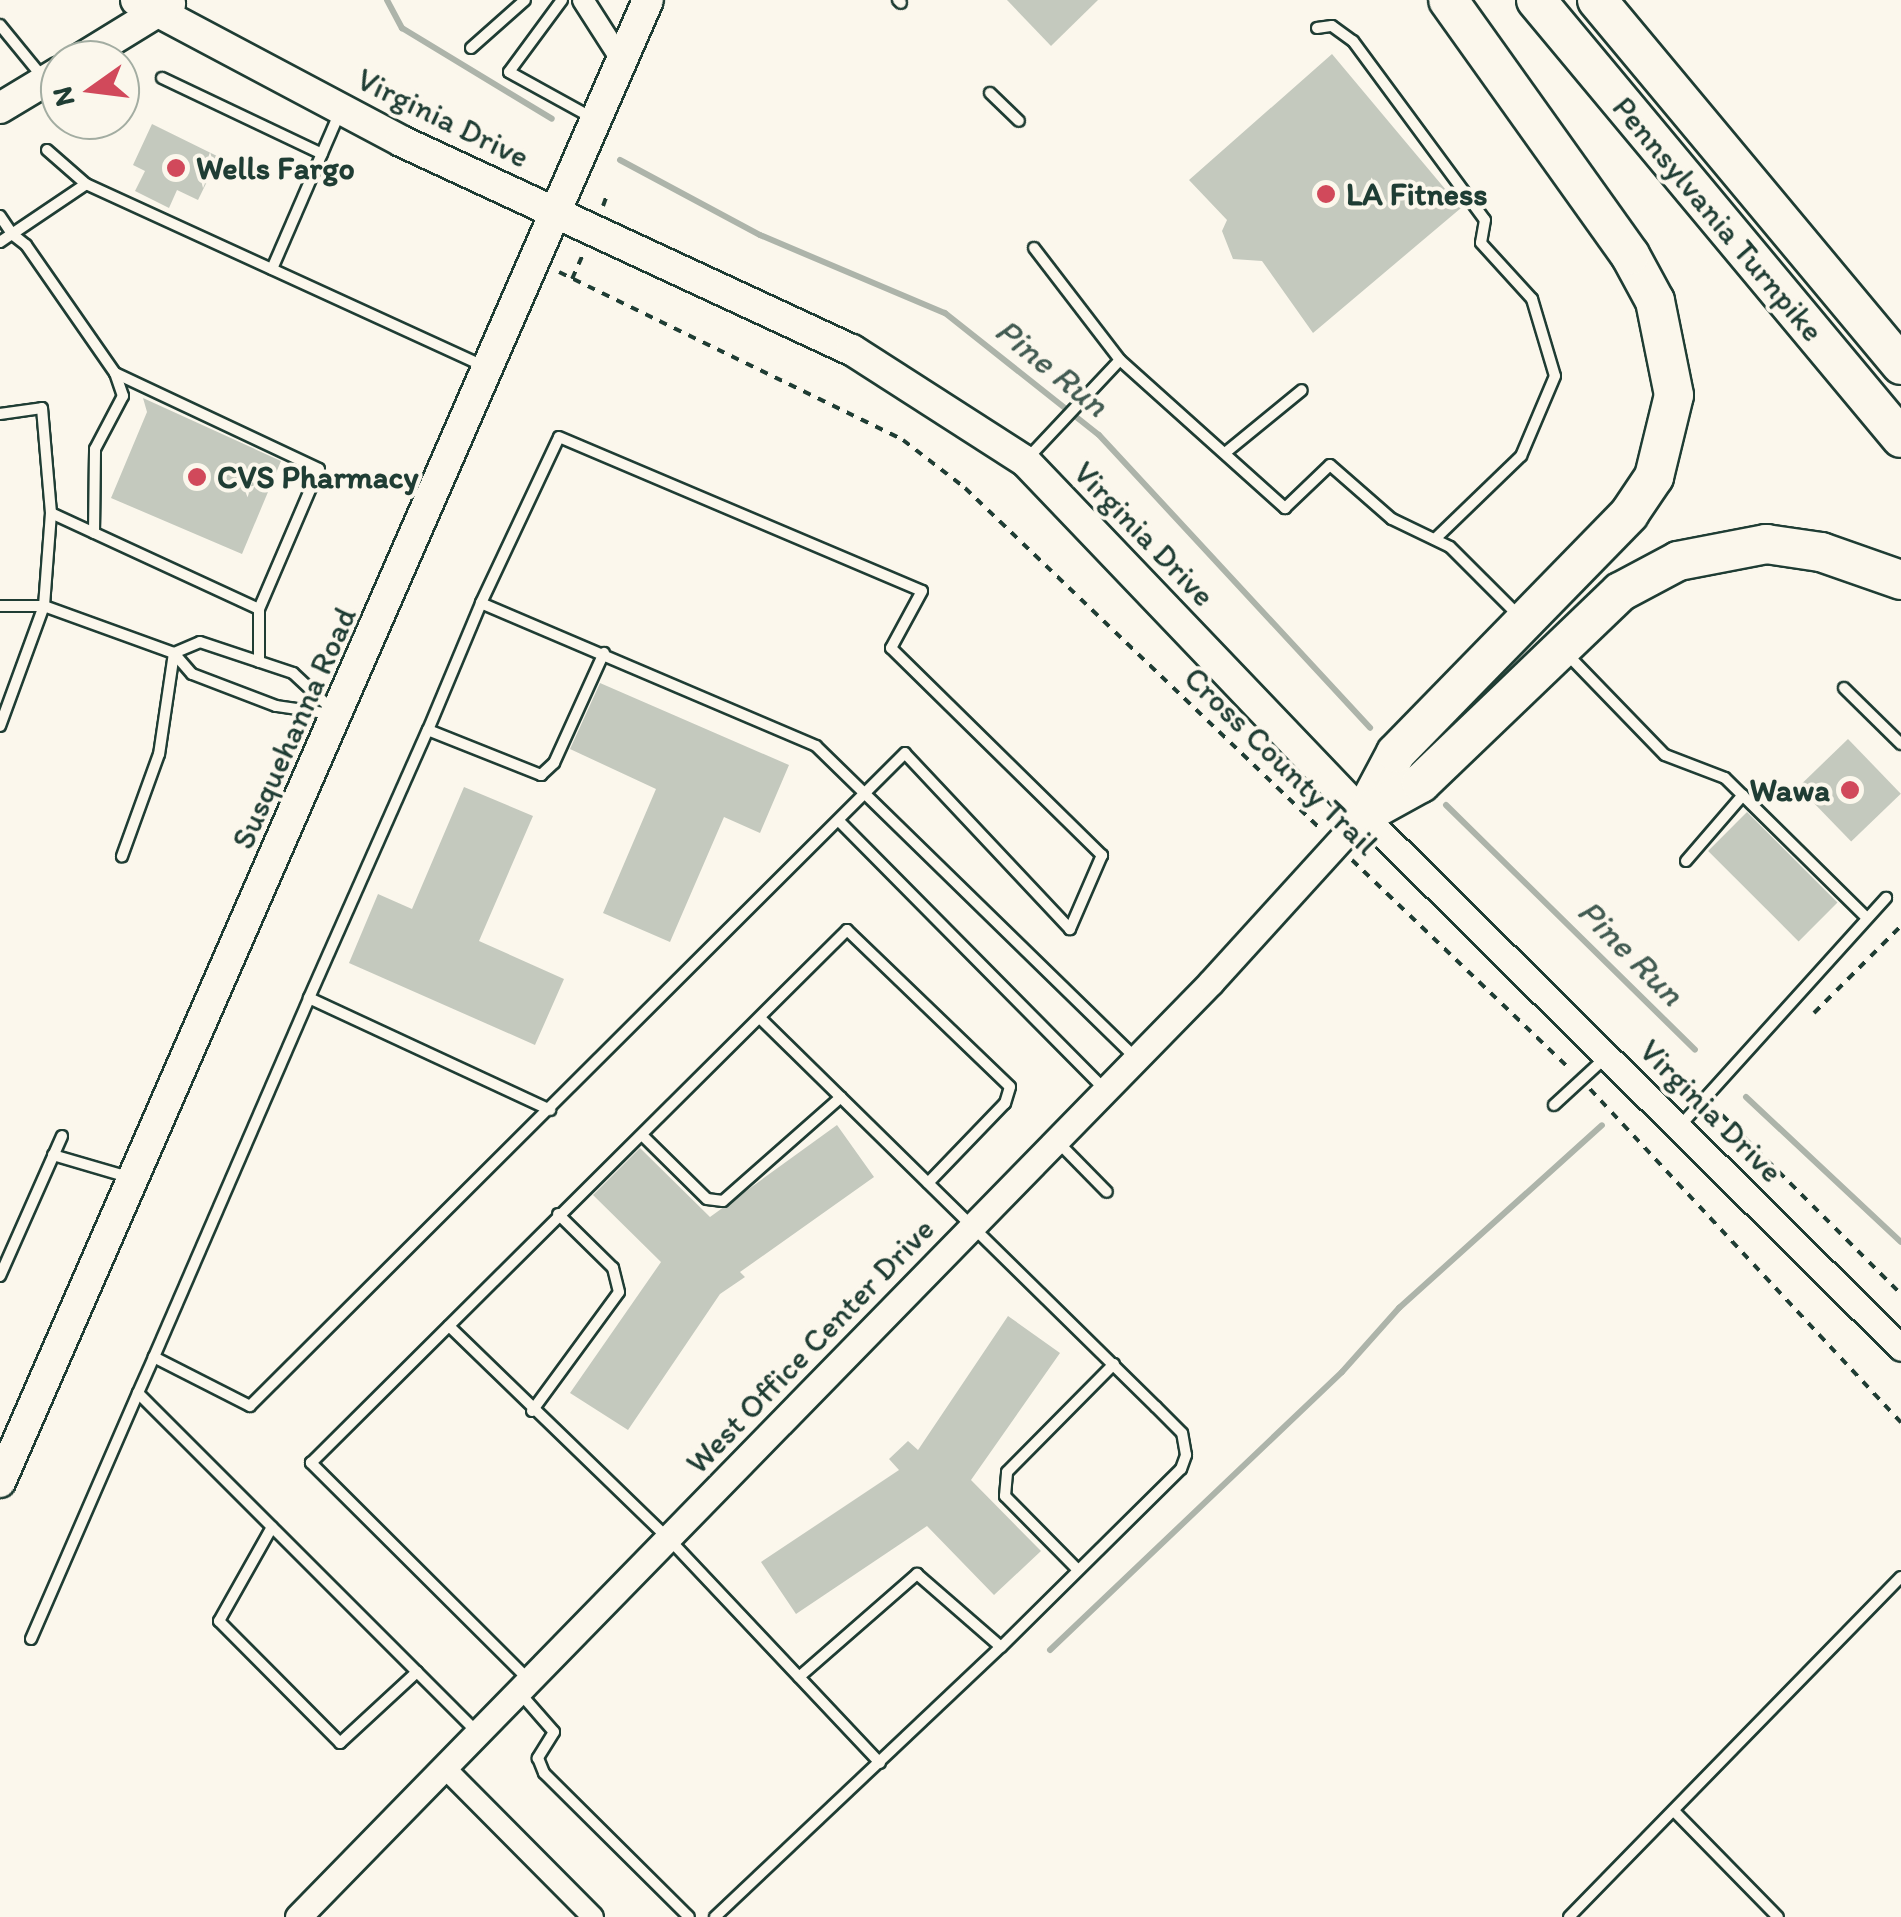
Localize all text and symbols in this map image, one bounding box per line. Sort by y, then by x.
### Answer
north arrow [40,40,140,140]
street label: Virginia Drive [351,60,535,176]
text: N [44,83,82,110]
street label: Pennsylvania Turnpike [1604,89,1832,349]
place label: Wells Fargo [196,149,354,187]
marker: Wells Fargo [165,157,187,179]
place label: LA Fitness [1346,175,1487,213]
marker: LA Fitness [1315,183,1337,205]
water label: Pine Run [987,309,1117,425]
street label: Virginia Drive [1065,454,1223,614]
place label: CVS Pharmacy [217,458,419,496]
marker: CVS Pharmacy [186,466,208,488]
street label: Susquehanna Road [224,601,364,855]
street label: Cross County Trail [1176,659,1386,863]
place label: Wawa [1750,771,1830,809]
marker: Wawa [1839,779,1861,801]
water label: Pine Run [1569,890,1693,1014]
street label: Virginia Drive [1632,1032,1790,1190]
street label: West Office Center Drive [678,1210,942,1482]

